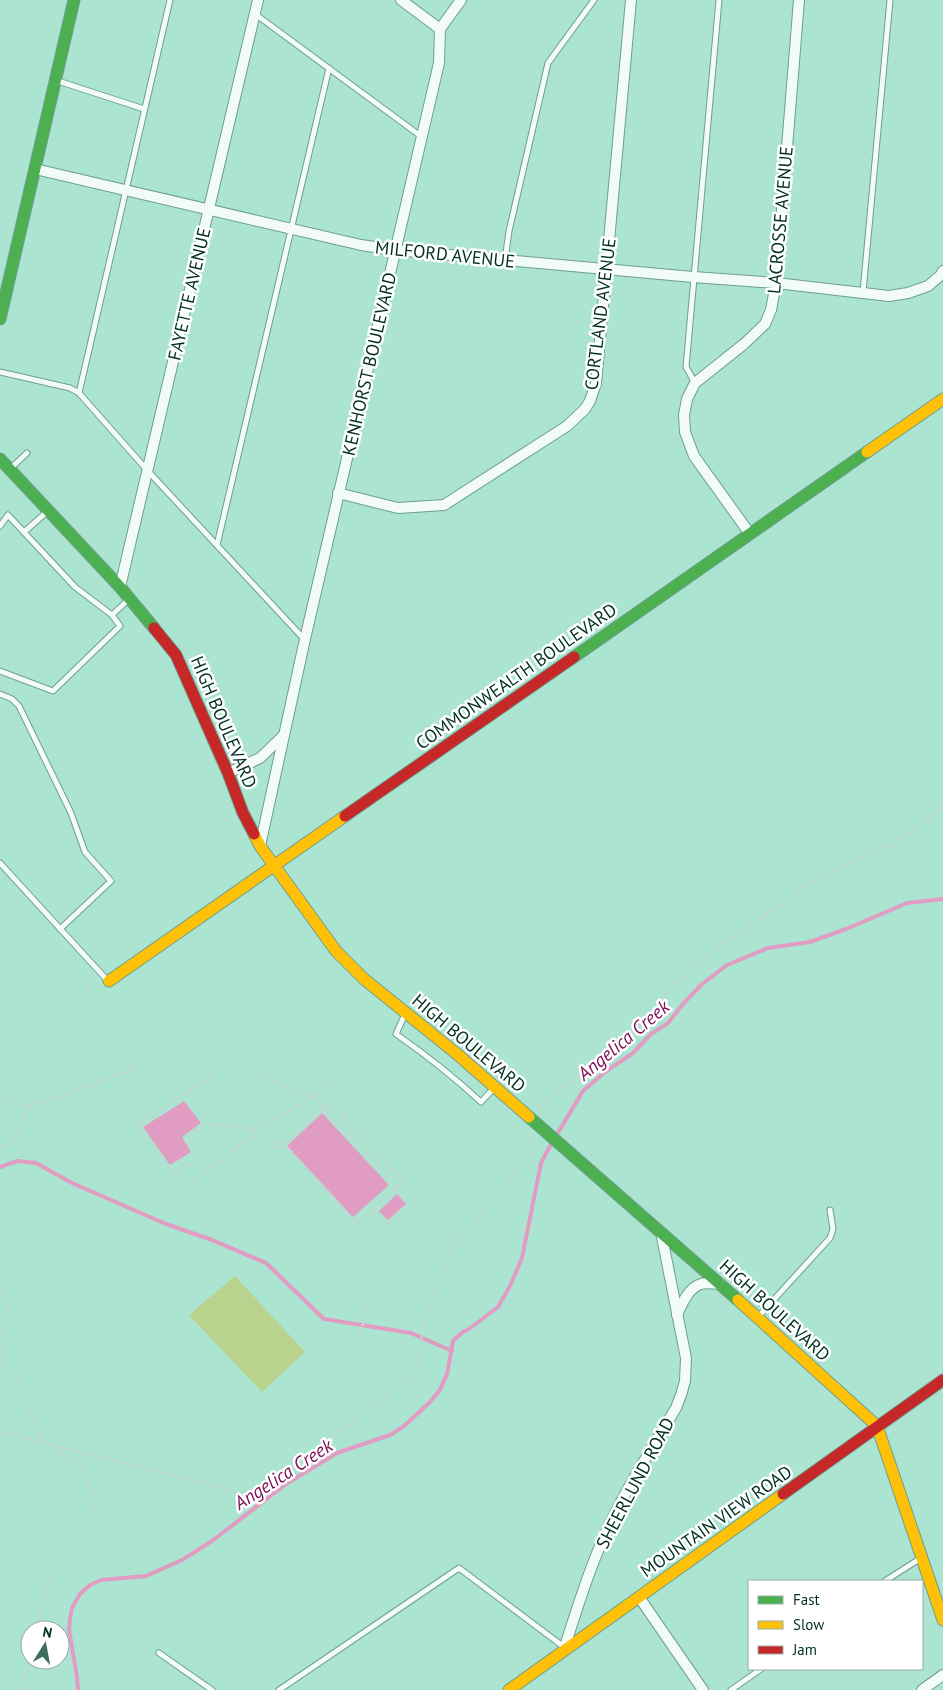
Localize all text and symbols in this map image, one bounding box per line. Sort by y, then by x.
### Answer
street label: LACROSSE AVENUE [762,145,798,295]
street label: FAYETTE AVENUE [163,225,215,363]
street label: MILFORD AVENUE [374,235,516,273]
street label: CORTLAND AVENUE [579,237,621,391]
street label: KENHORST BOULEVARD [337,270,401,458]
street label: COMMONWEALTH BOULEVARD [411,598,621,754]
street label: HIGH BOULEVARD [186,653,262,791]
street label: HIGH BOULEVARD [408,989,530,1097]
water label: Angelica Creek [571,994,675,1086]
street label: HIGH BOULEVARD [715,1254,835,1366]
street label: SHEERLUND ROAD [591,1413,679,1553]
water label: Angelica Creek [228,1432,338,1515]
street label: MOUNTAIN VIEW ROAD [636,1460,796,1582]
legend [748,1580,923,1670]
text: Fast [793,1590,820,1609]
text: Slow [793,1615,824,1634]
north arrow [20,1620,70,1670]
text: N [41,1623,54,1642]
text: Jam [792,1640,817,1659]

